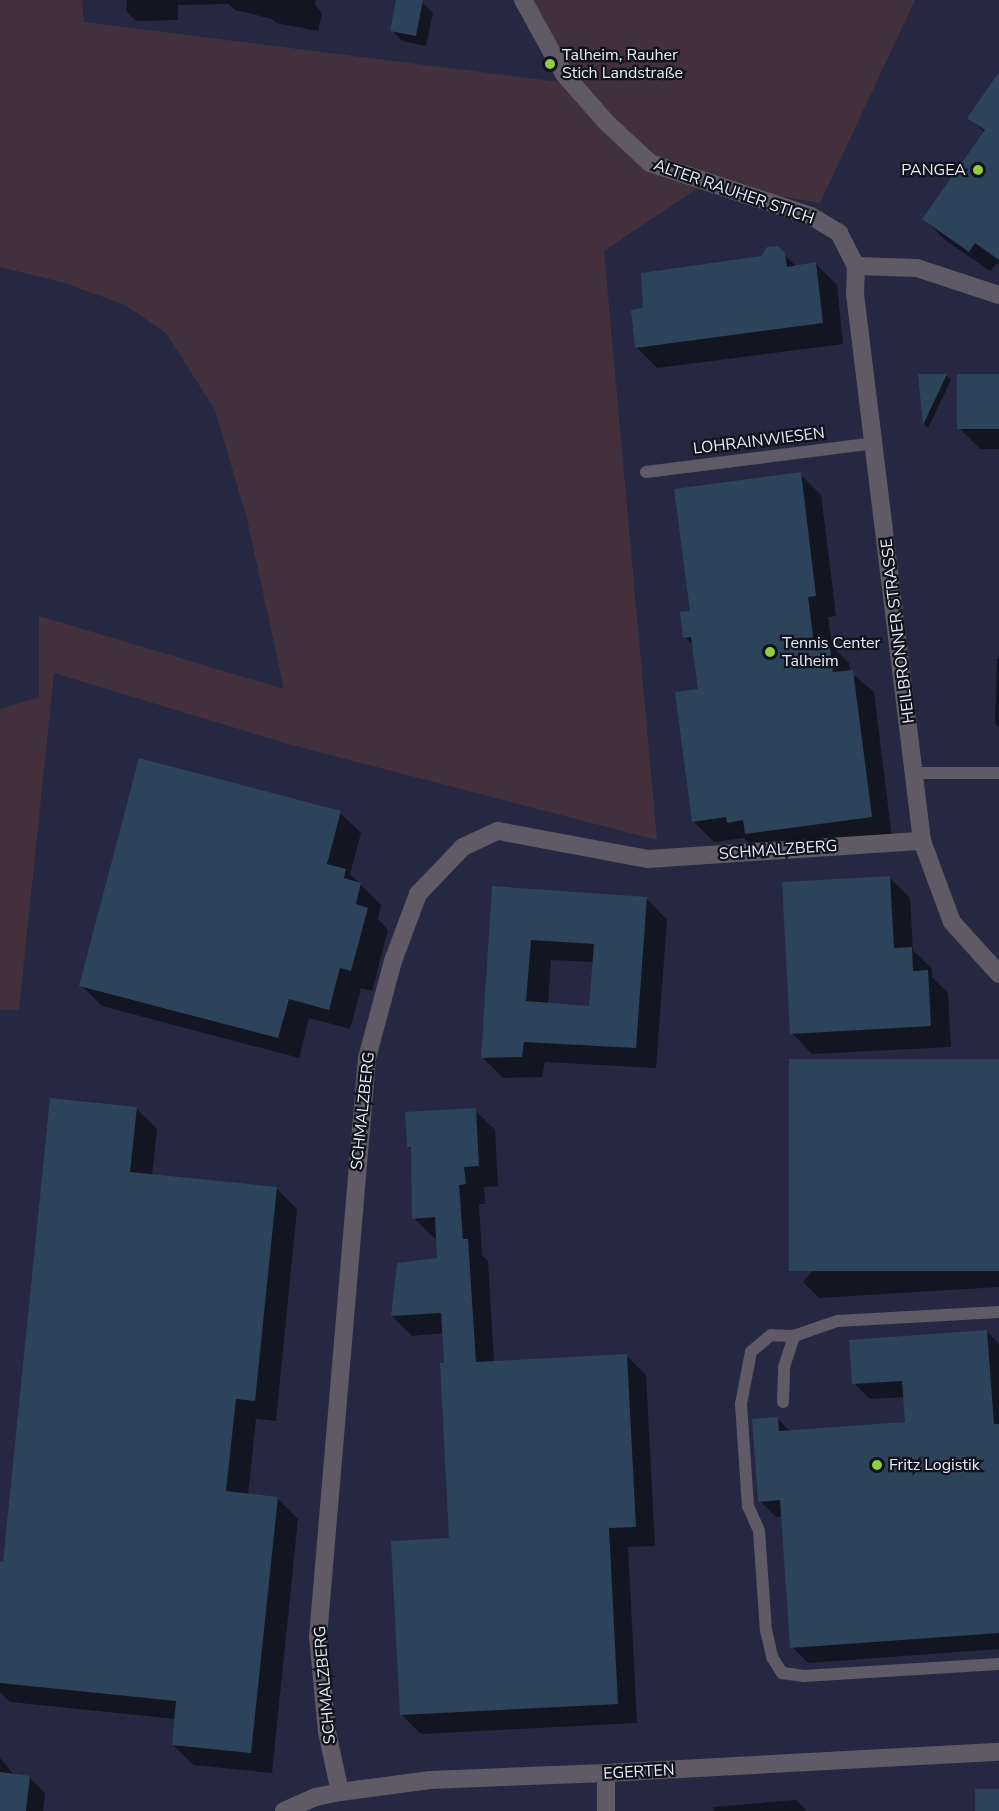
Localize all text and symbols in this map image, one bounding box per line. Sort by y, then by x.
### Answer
place label: Talheim, Rauher Stich Landstraße [562,45,683,83]
marker: Talheim, Rauher Stich Landstraße [543,57,557,71]
street label: ALTER RAUHER STICH [651,156,817,228]
place label: PANGEA [901,160,966,180]
marker: PANGEA [971,163,985,177]
street label: LOHRAINWIESEN [692,423,826,459]
street label: HEILBRONNER STRASSE [877,537,919,725]
place label: Tennis Center Talheim [782,633,880,671]
marker: Tennis Center Talheim [763,645,777,659]
street label: SCHMALZBERG [718,836,838,864]
street label: SCHMALZBERG [347,1051,379,1171]
place label: Fritz Logistik [889,1455,980,1475]
marker: Fritz Logistik [870,1458,884,1472]
street label: SCHMALZBERG [310,1625,340,1745]
street label: EGERTEN [603,1761,675,1783]

